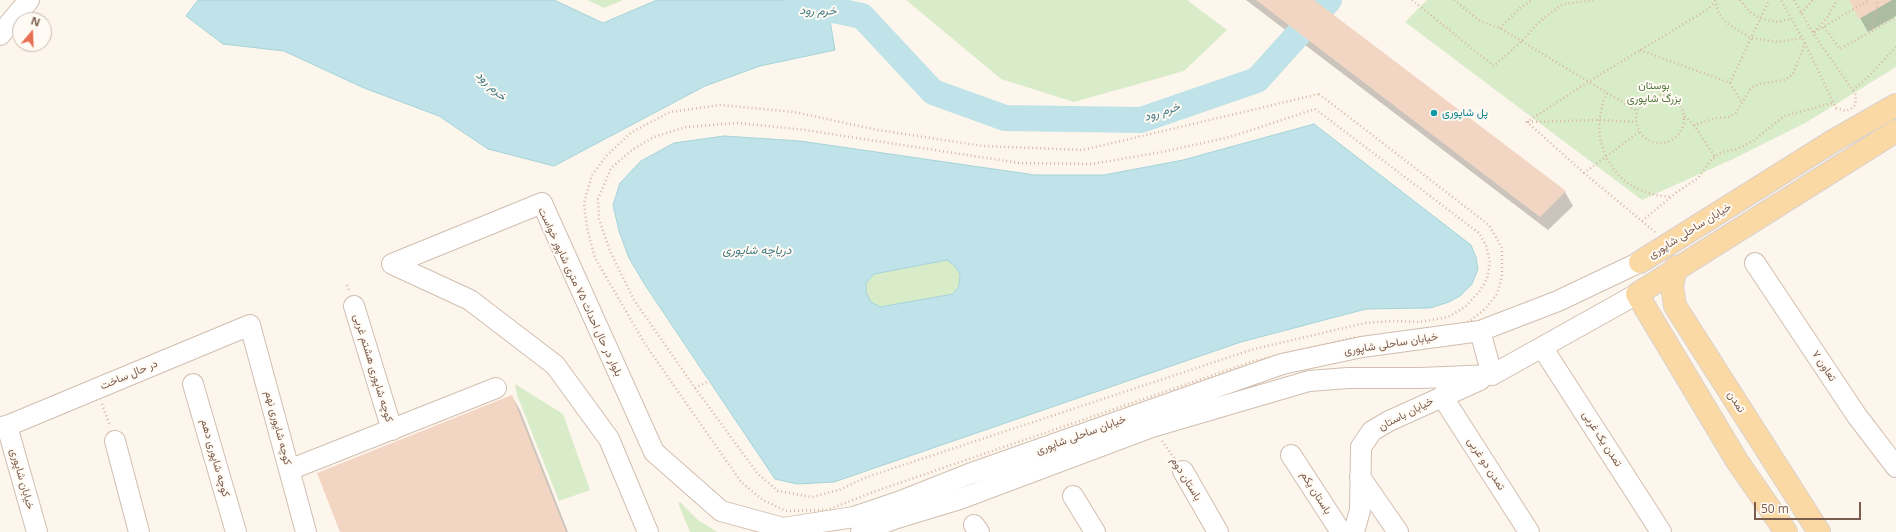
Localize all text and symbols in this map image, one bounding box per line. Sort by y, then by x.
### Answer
water label: خرم رود [799,3,837,19]
north arrow [12,12,52,52]
text: N [29,13,42,30]
water label: خرم رود [473,68,509,104]
park label: بوستان بزرگ شاپوری [1627,79,1681,105]
water label: خرم رود [1142,99,1182,125]
place label: پل شاپوری [1442,106,1488,120]
marker: پل شاپوری [1429,108,1439,118]
street label: خیابان ساحلی شاپوری [1646,200,1734,262]
street label: بلوار در حال احداث ۷۵ متری شاپور خواست [535,205,625,379]
water label: دریاچه شاپوری [722,244,792,258]
street label: کوچه شاپوری هشتم غربی [350,312,396,424]
street label: خیابان ساحلی شاپوری [1343,330,1439,358]
street label: تعاون ۷ [1809,348,1839,384]
street label: در حال ساخت [98,357,160,393]
street label: تمدن [1724,389,1748,415]
street label: کوچه شاپوری نهم [262,390,294,466]
street label: خیابان باستان [1376,395,1436,433]
street label: تمدن یک غربی [1579,409,1625,469]
street label: خیابان ساحلی شاپوری [1034,413,1128,457]
street label: کوچه شاپوری دهم [198,418,232,498]
street label: تمدن دو غربی [1464,435,1508,493]
street label: خیابان شاپوری [7,447,37,511]
street label: باستان دوم [1167,455,1205,503]
street label: باستان یکم [1298,469,1334,517]
scale bar [1756,494,1863,520]
text: 50 m [1761,500,1789,517]

